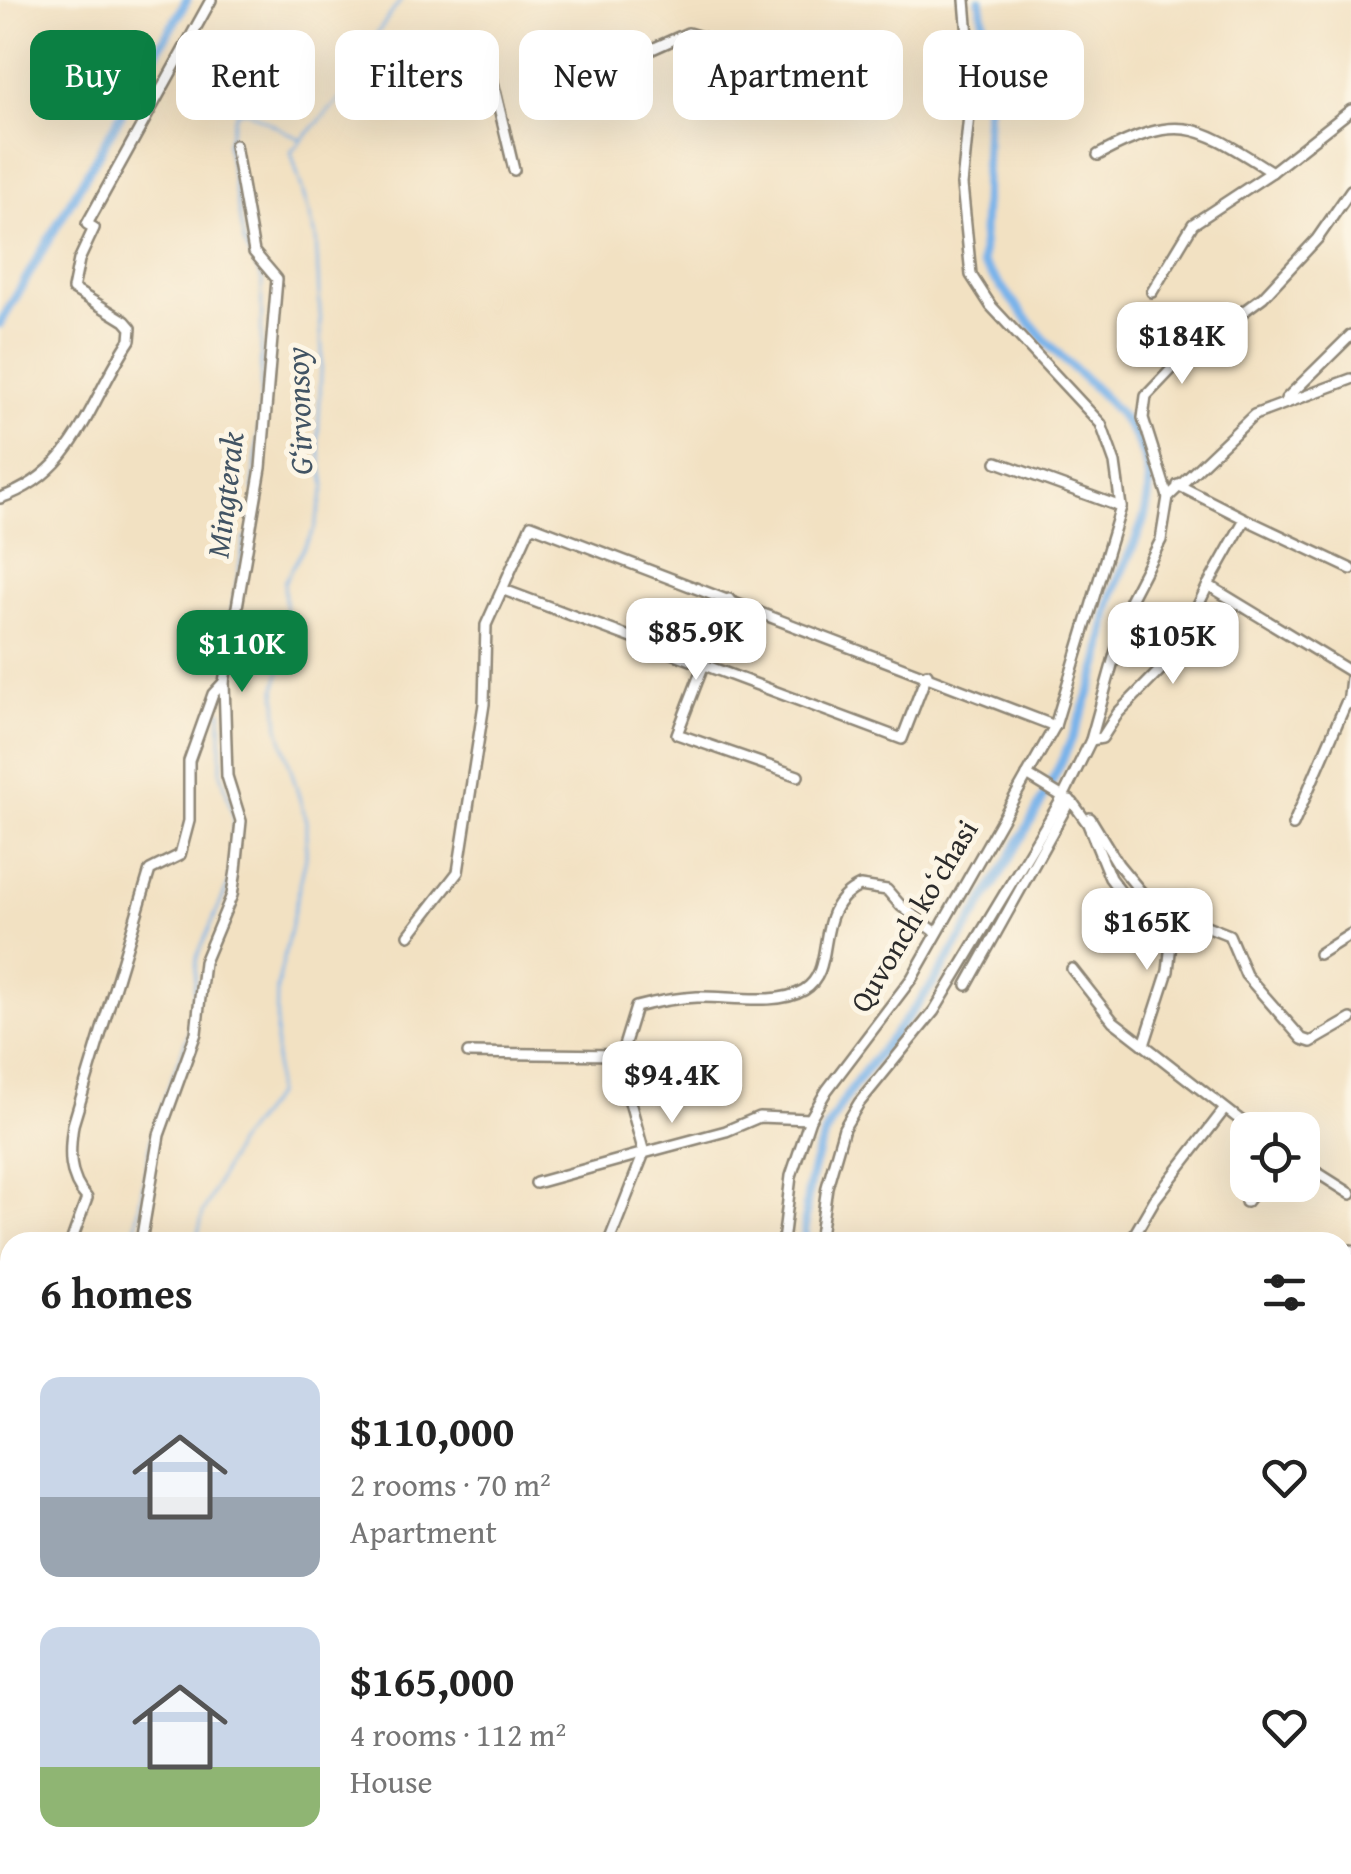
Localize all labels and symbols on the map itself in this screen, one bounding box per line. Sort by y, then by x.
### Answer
pin: $184K [1112,302,1252,387]
water label: G‘irvonsoy [273,346,324,476]
water label: Mingterak [193,429,256,561]
pin: $85.9K [615,598,777,683]
pin: $105K [1103,602,1243,687]
pin: $110K [172,610,312,695]
street label: Quvonch koʻchasi [838,811,988,1020]
pin: $165K [1077,888,1217,973]
pin: $94.4K [591,1041,753,1126]

